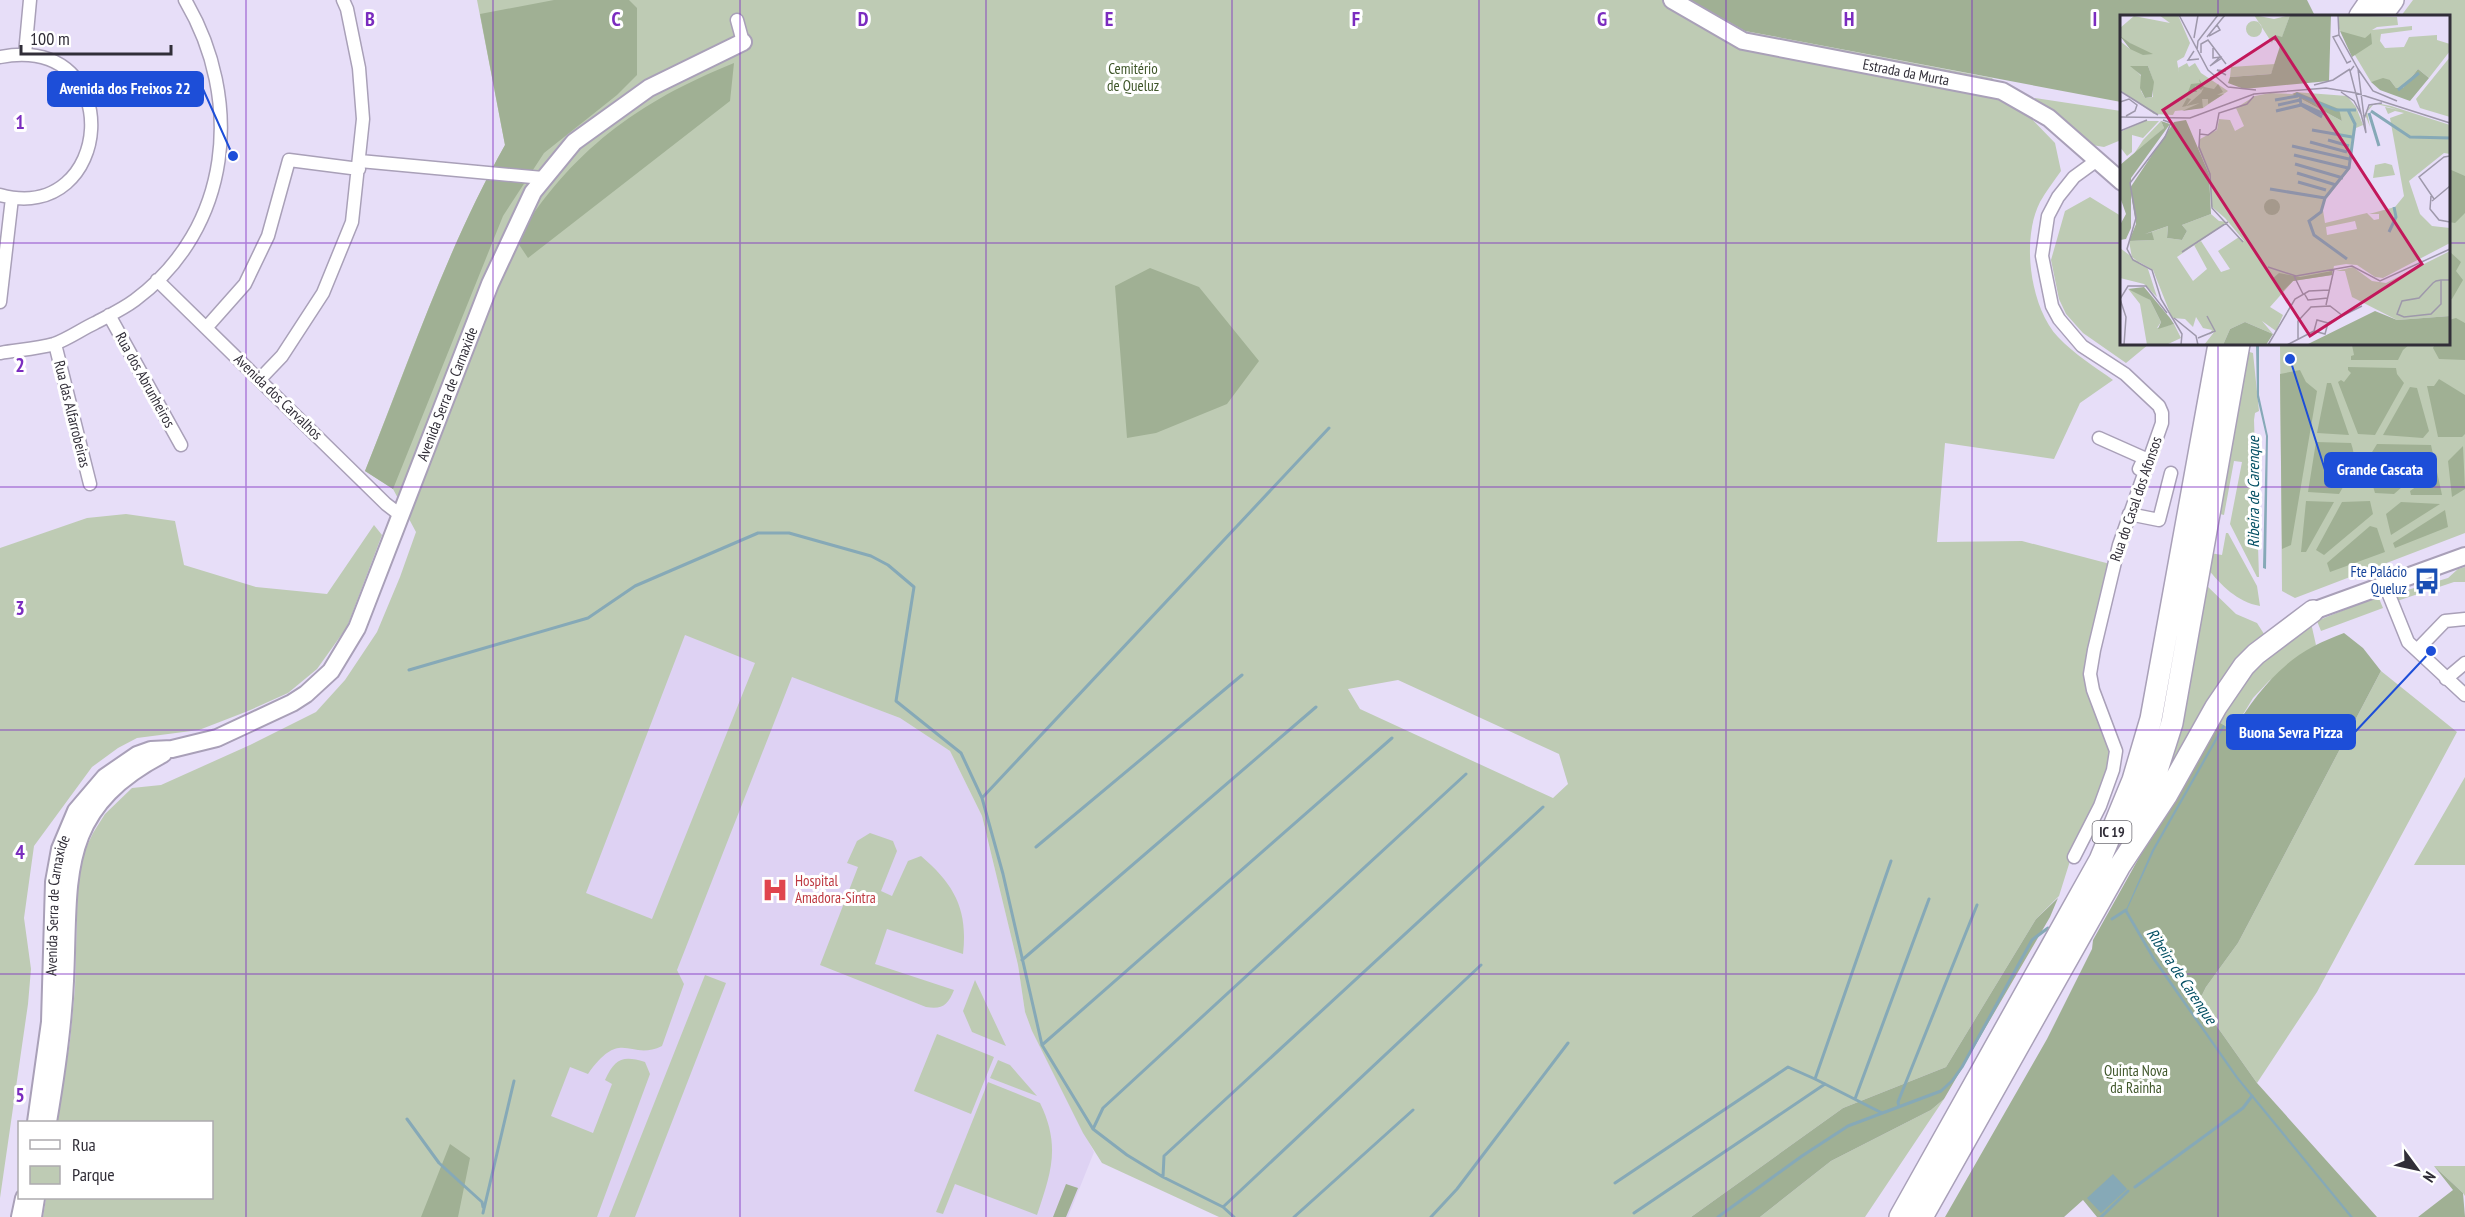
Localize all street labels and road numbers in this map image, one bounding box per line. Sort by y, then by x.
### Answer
street label: Estrada da Murta [1861,54,1951,90]
street label: Avenida Serra de Carnaxide [413,324,481,463]
street label: Rua dos Abrunheiros [111,329,179,431]
street label: Avenida dos Carvalhos [230,350,327,444]
street label: Rua das Alfarrobeiras [50,358,95,469]
street label: Rua do Casal dos Afonsos [2105,434,2166,564]
road number: IC 19 [2092,821,2132,843]
street label: Avenida Serra de Carnaxide [41,832,74,976]

